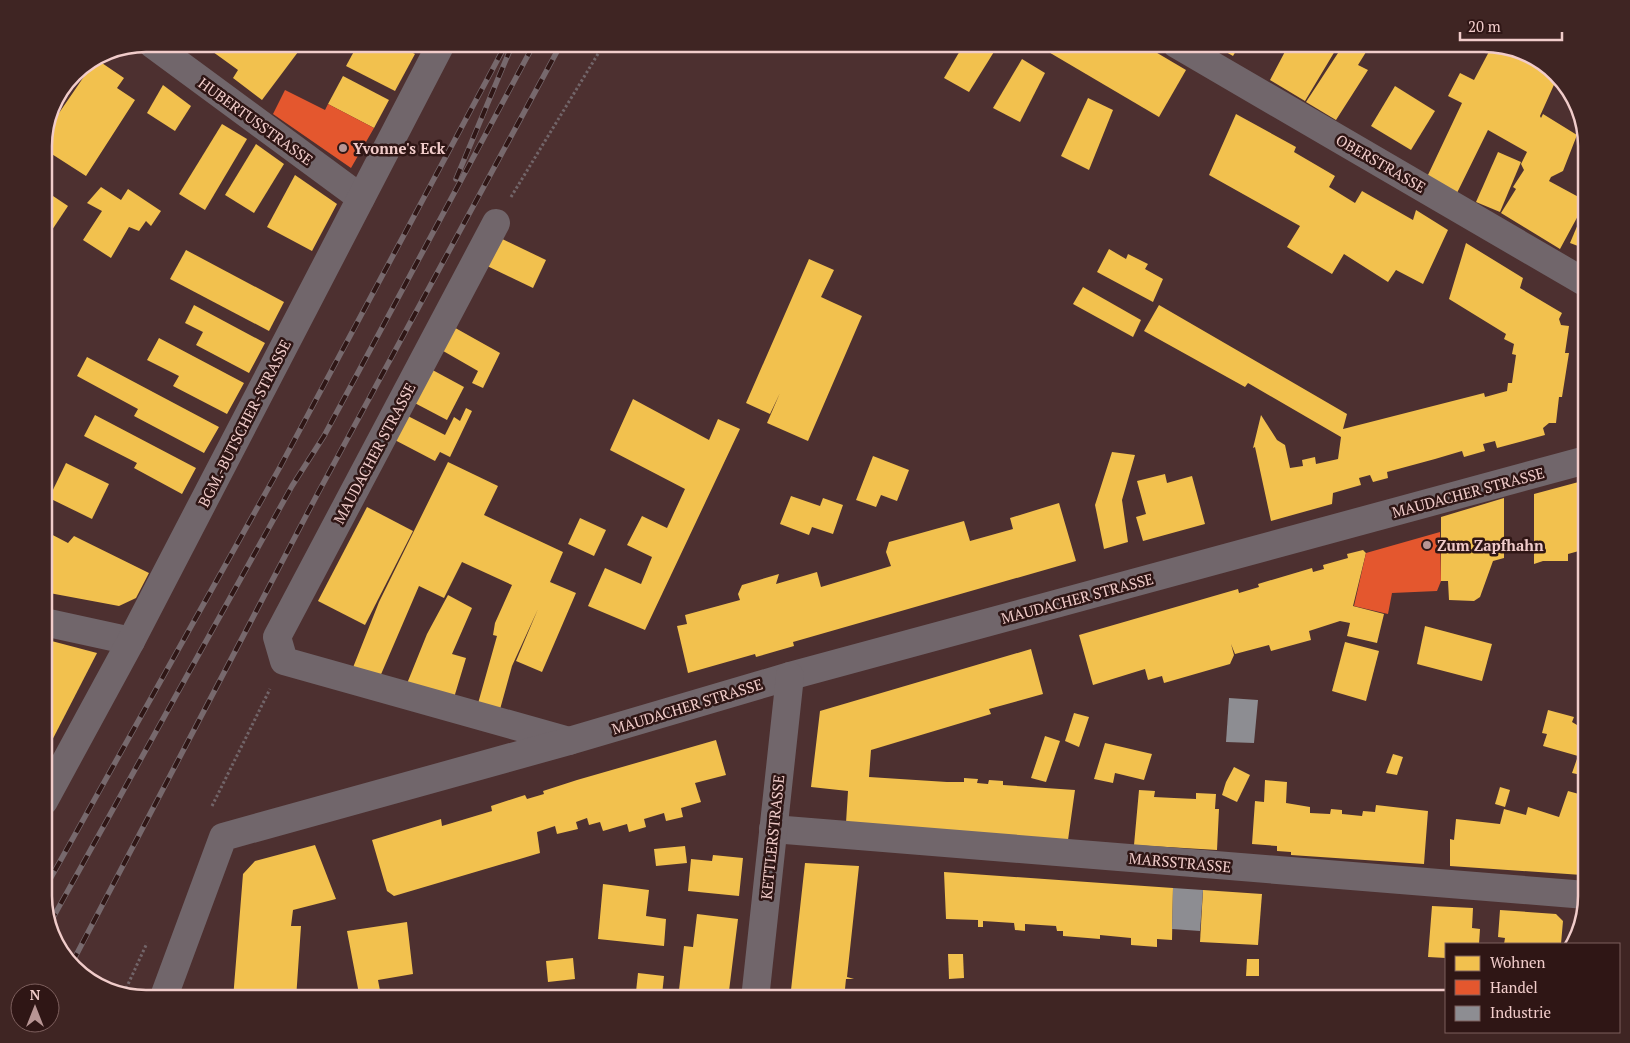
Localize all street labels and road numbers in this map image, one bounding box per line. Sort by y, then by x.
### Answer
street label: HUBERTUSSTRASSE [195,73,317,169]
street label: OBERSTRASSE [1332,129,1430,197]
street label: BGM.-BUTSCHER-STRASSE [193,336,295,510]
street label: MAUDACHER STRASSE [328,379,420,527]
street label: MAUDACHER STRASSE [1390,462,1546,522]
street label: MAUDACHER STRASSE [999,568,1155,628]
street label: MAUDACHER STRASSE [609,673,765,739]
street label: KETTLERSTRASSE [755,774,789,900]
street label: MARSSTRASSE [1128,848,1232,876]

